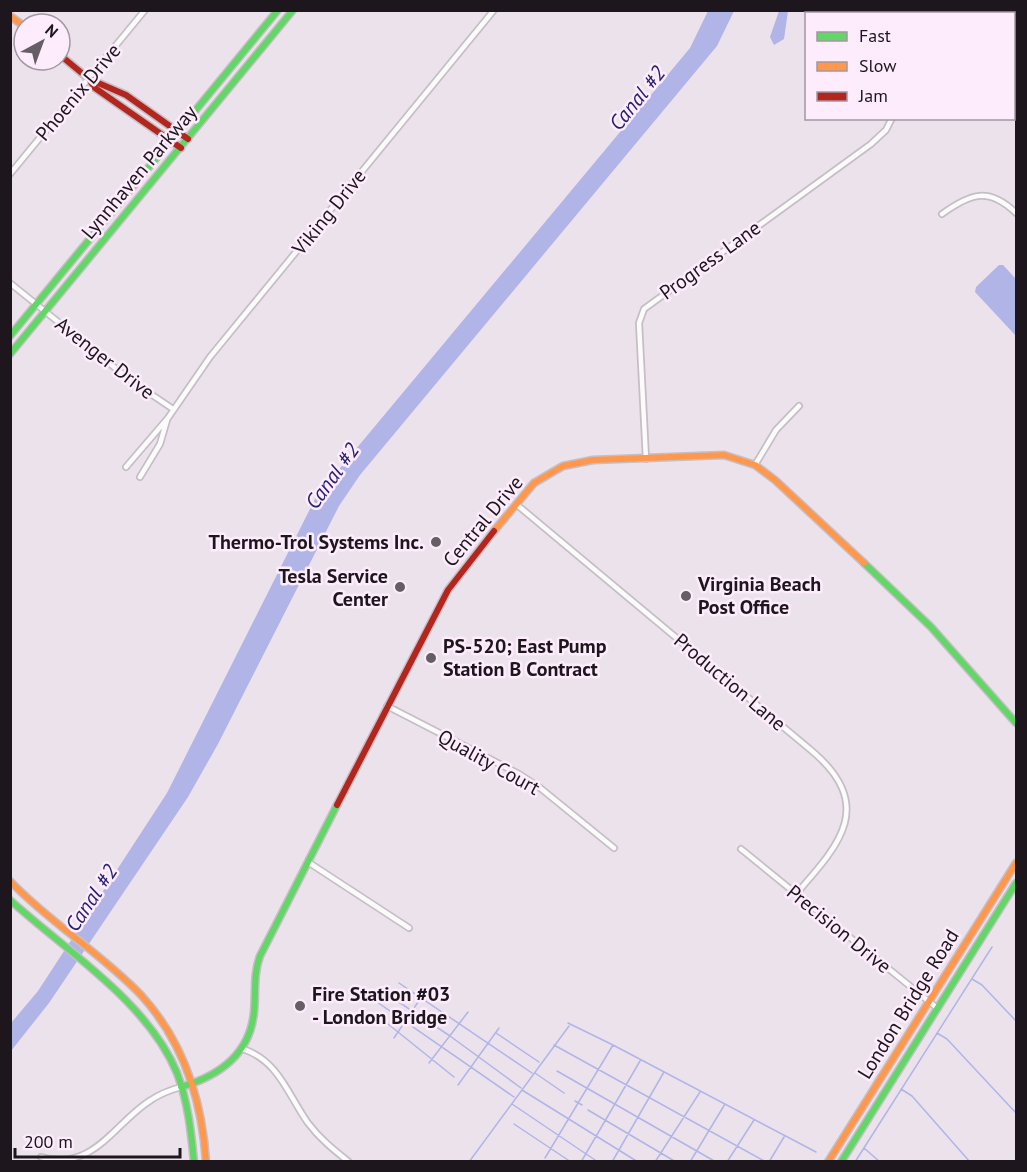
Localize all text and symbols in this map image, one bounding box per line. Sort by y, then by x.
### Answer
north arrow [12,12,72,72]
legend [805,12,1015,120]
text: N [41,20,62,42]
text: Fast [859,24,891,47]
street label: Phoenix Drive [30,38,126,146]
text: Slow [859,54,897,77]
water label: Canal #2 [603,60,671,136]
text: Jam [858,84,888,107]
street label: Lynnhaven Parkway [75,99,203,244]
street label: Viking Drive [286,164,372,261]
street label: Progress Lane [654,215,766,305]
street label: Avenger Drive [50,311,160,405]
water label: Canal #2 [299,438,365,514]
street label: Central Drive [437,470,529,572]
place label: Thermo-Trol Systems Inc. [209,529,424,555]
marker: Thermo-Trol Systems Inc. [429,535,443,549]
place label: Tesla Service Center [279,563,388,612]
place label: Virginia Beach Post Office [697,571,821,620]
marker: Tesla Service Center [393,580,407,594]
marker: Virginia Beach Post Office [679,589,693,603]
street label: Production Lane [669,627,791,737]
place label: PS-520; East Pump Station B Contract [443,633,607,682]
marker: PS-520; East Pump Station B Contract [424,651,438,665]
street label: Quality Court [433,723,545,801]
water label: Canal #2 [59,859,123,937]
street label: Precision Drive [781,879,897,979]
street label: London Bridge Road [851,924,965,1084]
place label: Fire Station #03 - London Bridge [312,981,450,1030]
marker: Fire Station #03 - London Bridge [293,999,307,1013]
scale bar [15,1121,180,1159]
text: 200 m [24,1130,73,1153]

